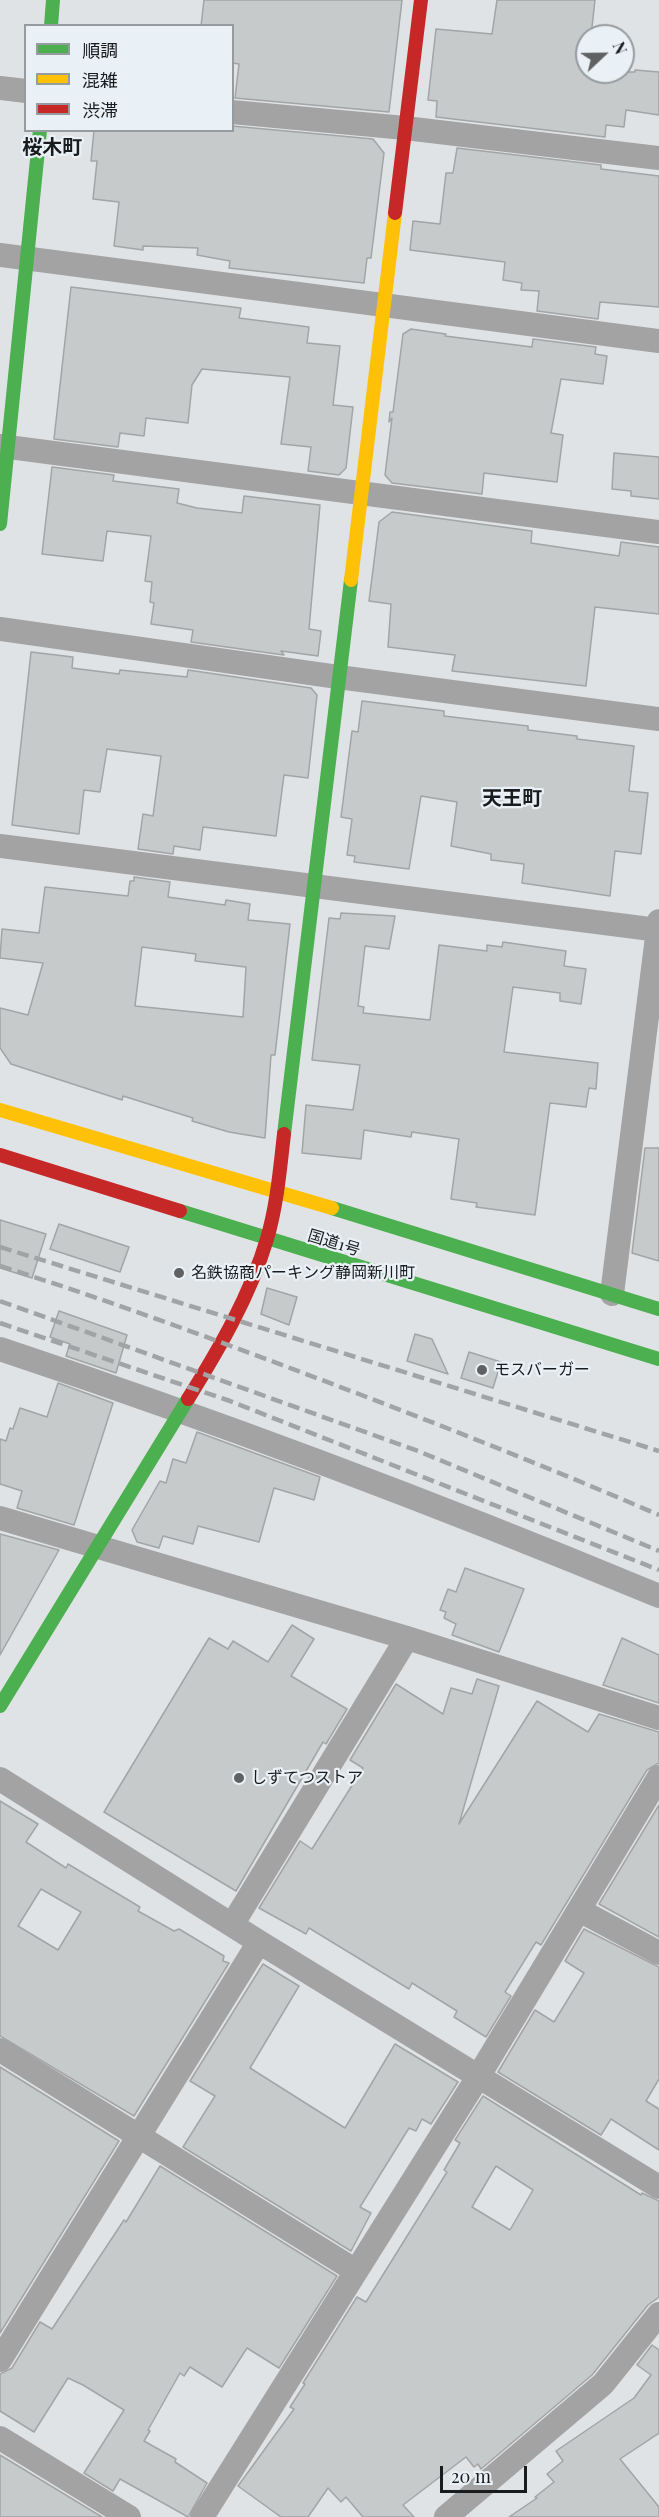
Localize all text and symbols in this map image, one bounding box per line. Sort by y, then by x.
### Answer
legend [24,24,234,132]
north arrow [575,24,635,84]
text: 順調 [82,38,118,62]
text: N [608,39,632,57]
text: 混雑 [82,68,118,92]
text: 渋滞 [82,98,118,122]
district label: 桜木町 [22,136,82,160]
district label: 天王町 [482,787,542,811]
street label: 国道1号 [305,1226,363,1260]
place label: 名鉄協商パーキング静岡新川町 [191,1263,415,1283]
marker: 名鉄協商パーキング静岡新川町 [172,1266,186,1280]
place label: モスバーガー [494,1360,590,1380]
marker: モスバーガー [475,1363,489,1377]
place label: しずてつストア [251,1768,363,1788]
marker: しずてつストア [232,1771,246,1785]
scale bar [443,2454,530,2492]
text: 20 m [451,2464,491,2488]

